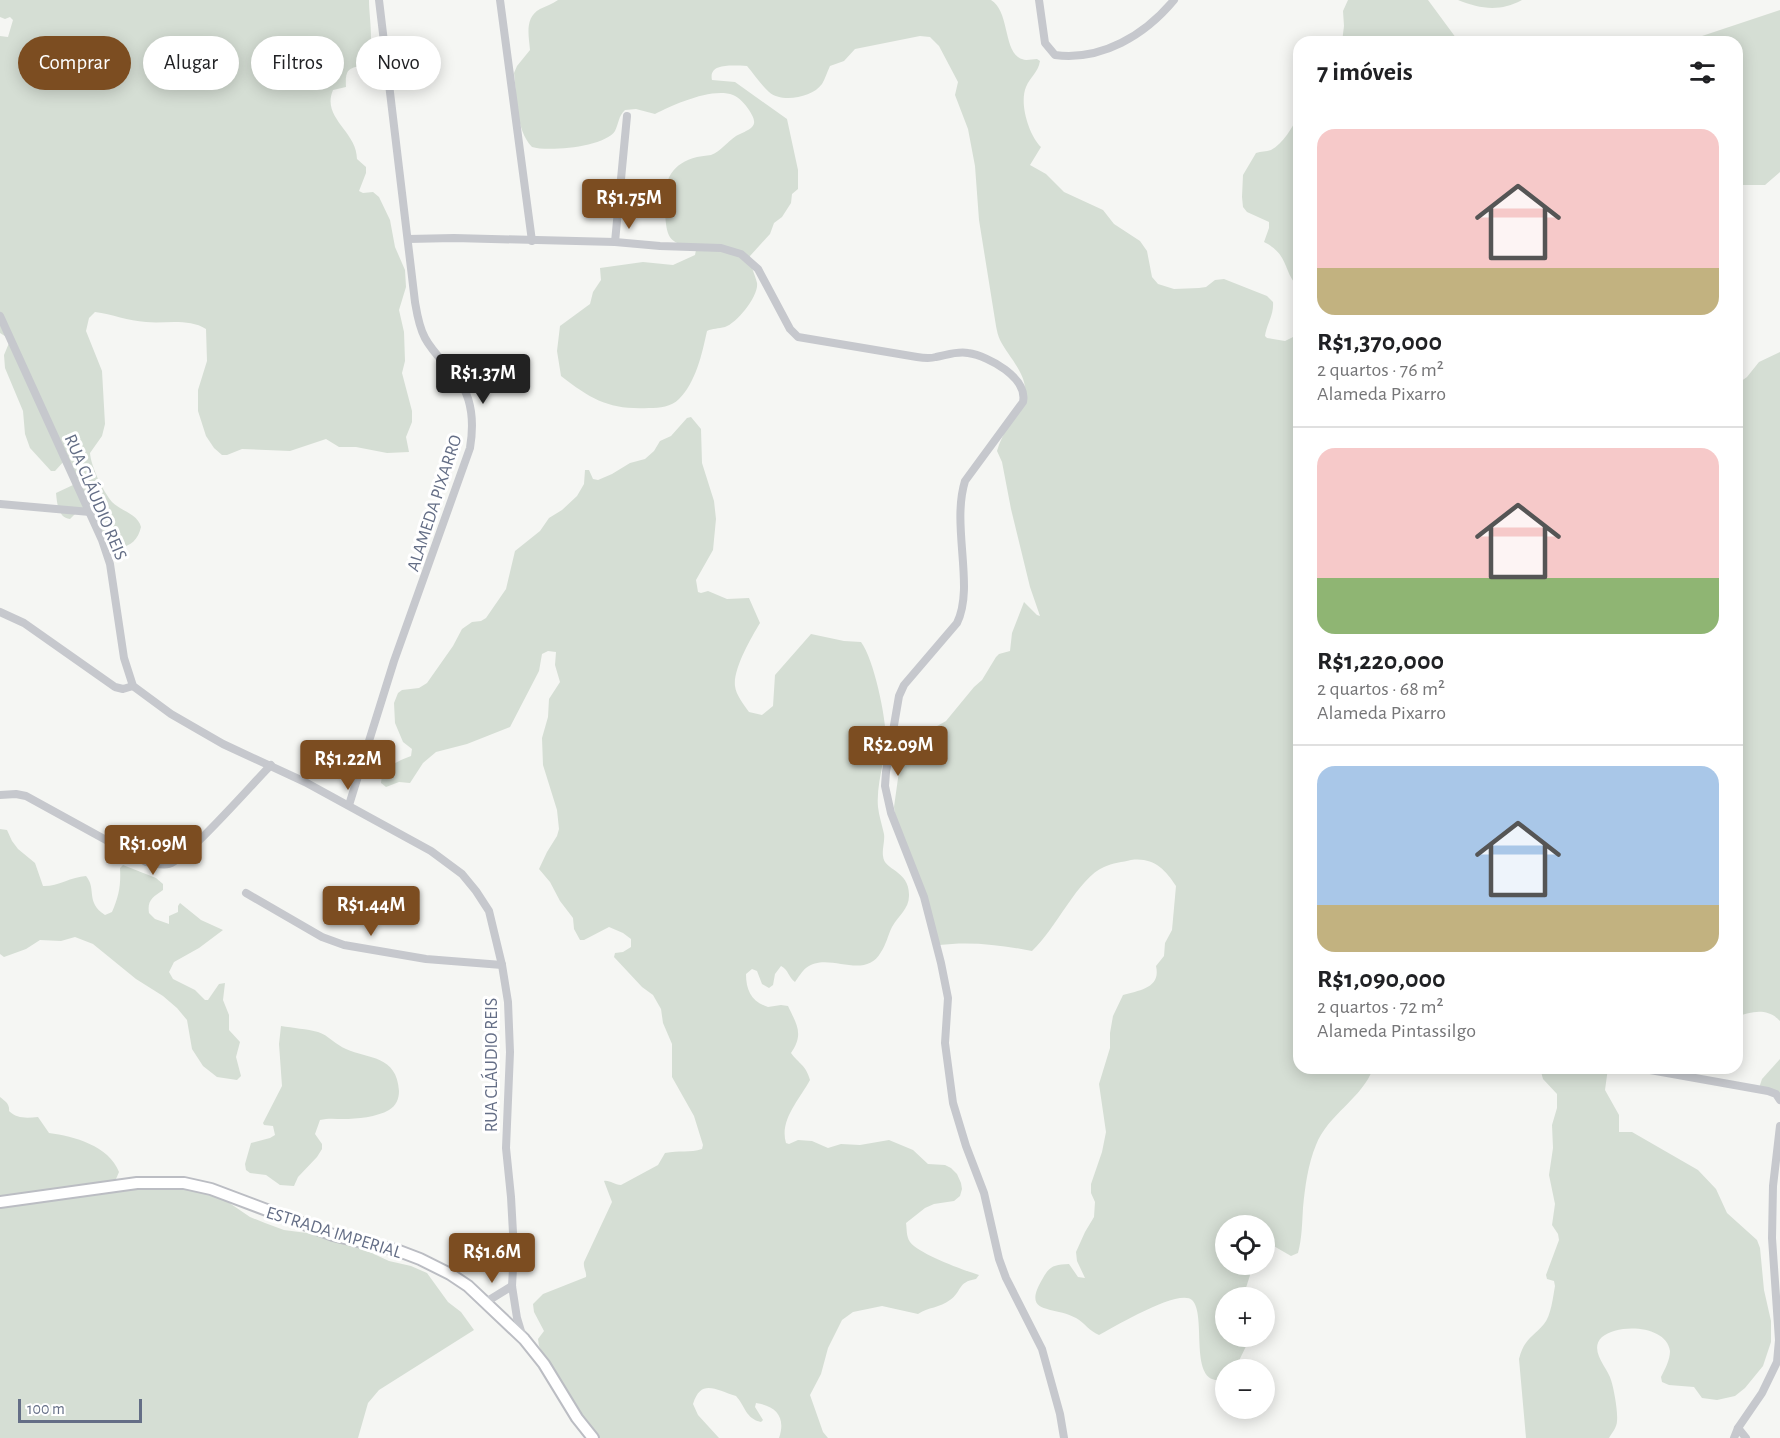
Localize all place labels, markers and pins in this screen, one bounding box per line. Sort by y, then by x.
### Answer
pin: R$1.75M [574,179,684,230]
pin: R$1.37M [428,354,538,405]
pin: R$2.09M [843,726,953,777]
pin: R$1.22M [293,740,403,791]
pin: R$1.09M [98,825,208,876]
pin: R$1.44M [316,886,426,937]
pin: R$1.6M [443,1233,541,1284]

